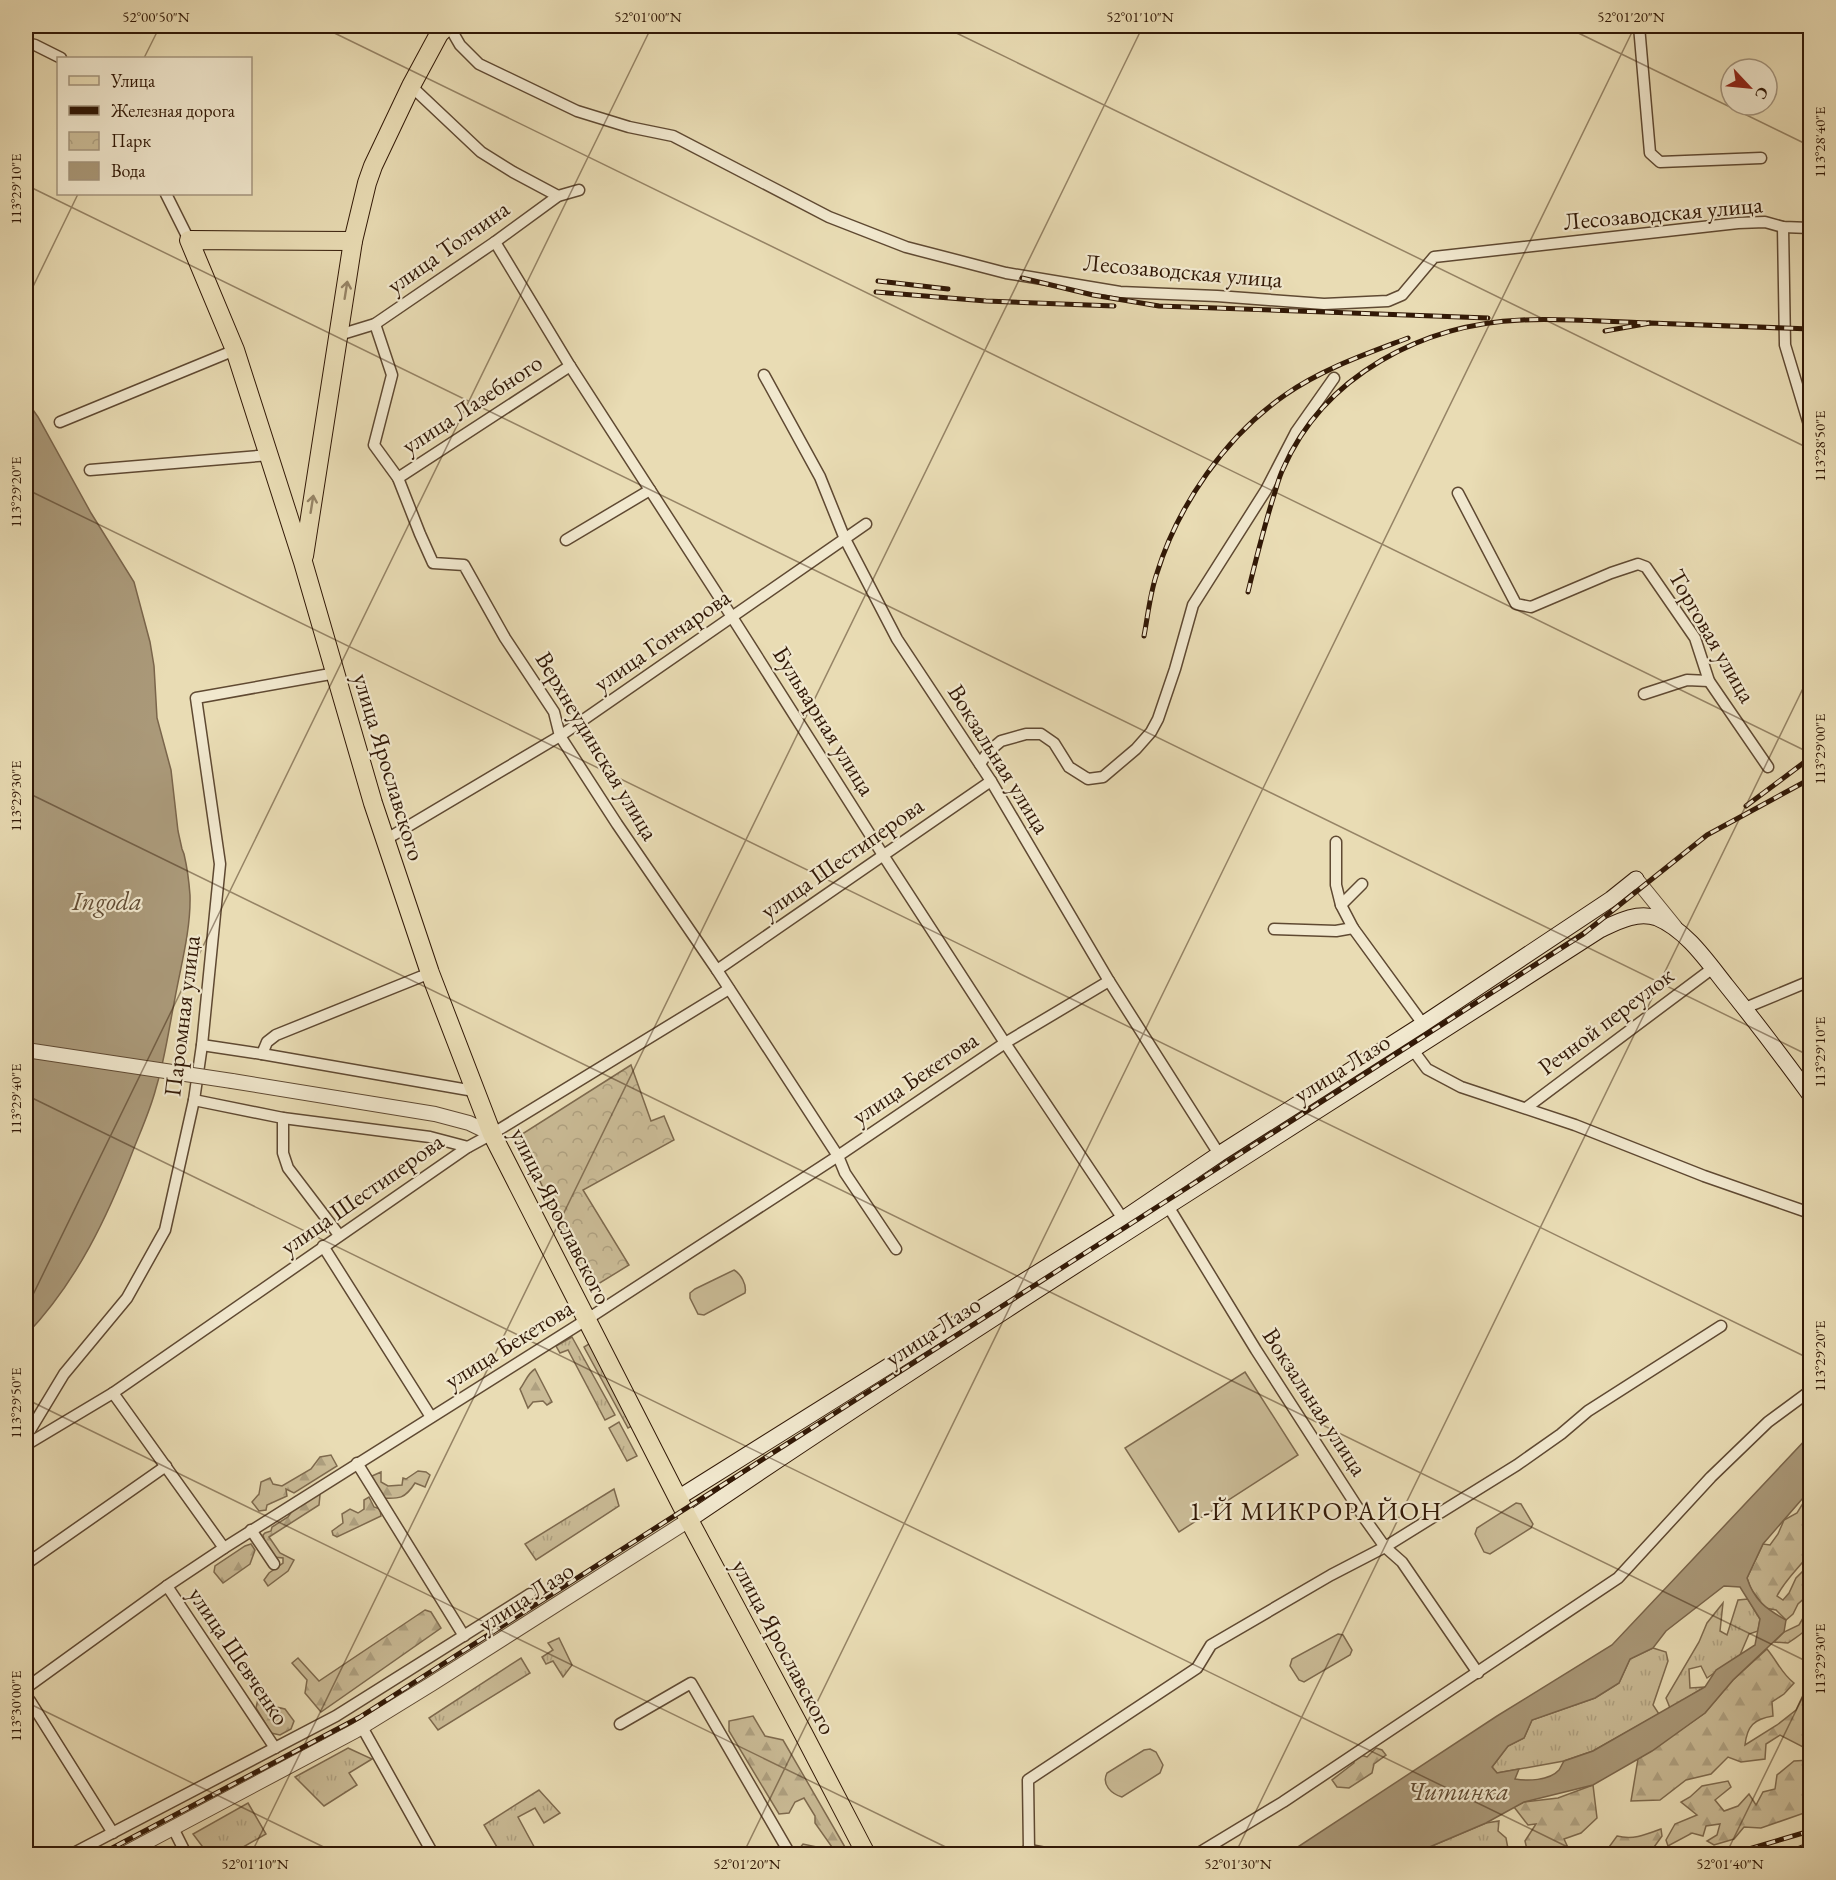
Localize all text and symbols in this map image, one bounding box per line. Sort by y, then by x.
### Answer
text: 52°00'50"N [122,7,190,26]
text: 52°01'00"N [614,7,682,26]
text: 52°01'10"N [1106,7,1174,26]
text: 52°01'20"N [1597,7,1665,26]
legend [57,57,252,195]
north arrow [1719,57,1779,117]
text: Улица [110,69,156,92]
text: С [1750,84,1774,103]
text: Железная дорога [110,99,236,122]
text: 113°28'40"E [1810,106,1829,178]
text: Парк [111,129,151,152]
text: 113°29'10"E [6,153,25,225]
text: Вода [111,159,146,182]
street label: Лесозаводская улица [1562,188,1764,237]
street label: улица Толчина [380,193,515,300]
street label: Лесозаводская улица [1082,246,1284,295]
one-way arrow [340,281,351,301]
street label: улица Лазебного [395,346,548,461]
text: 113°28'50"E [1810,410,1829,482]
text: 113°29'20"E [6,456,25,528]
one-way arrow [307,494,318,514]
street label: Торговая улица [1662,563,1763,709]
street label: улица Гончарова [587,581,736,698]
street label: Бульварная улица [766,640,883,802]
street label: Верхнеудинская улица [529,646,666,846]
street label: улица Ярославского [346,669,433,864]
street label: Вокзальная улица [941,678,1058,840]
text: 113°29'00"E [1810,713,1829,785]
text: 113°29'30"E [6,760,25,832]
street label: улица Шестиперова [754,789,930,926]
water label: Ingoda [71,884,142,918]
street label: Паромная улица [156,933,207,1098]
street label: Речной переулок [1532,959,1680,1082]
text: 113°29'10"E [1810,1016,1829,1088]
street label: улица Бекетова [845,1024,984,1131]
street label: улица Лазо [1288,1026,1396,1109]
text: 113°29'40"E [6,1063,25,1135]
street label: улица Ярославского [504,1122,619,1310]
street label: улица Шестиперова [274,1125,450,1262]
street label: улица Лазо [879,1288,987,1373]
street label: улица Бекетова [439,1291,579,1395]
text: 113°29'20"E [1810,1320,1829,1392]
street label: Вокзальная улица [1256,1322,1375,1482]
text: 113°29'50"E [6,1367,25,1439]
district label: 1-Й МИКРОРАЙОН [1189,1494,1443,1528]
street label: улица Лазо [472,1554,580,1639]
street label: улица Ярославского [725,1554,844,1740]
street label: улица Шевченко [182,1581,297,1731]
text: 113°29'30"E [1810,1623,1829,1695]
text: 113°30'00"E [6,1670,25,1742]
water label: Читинка [1407,1774,1509,1808]
text: 52°01'10"N [221,1854,289,1873]
text: 52°01'20"N [713,1854,781,1873]
text: 52°01'30"N [1204,1854,1272,1873]
text: 52°01'40"N [1696,1854,1764,1873]

